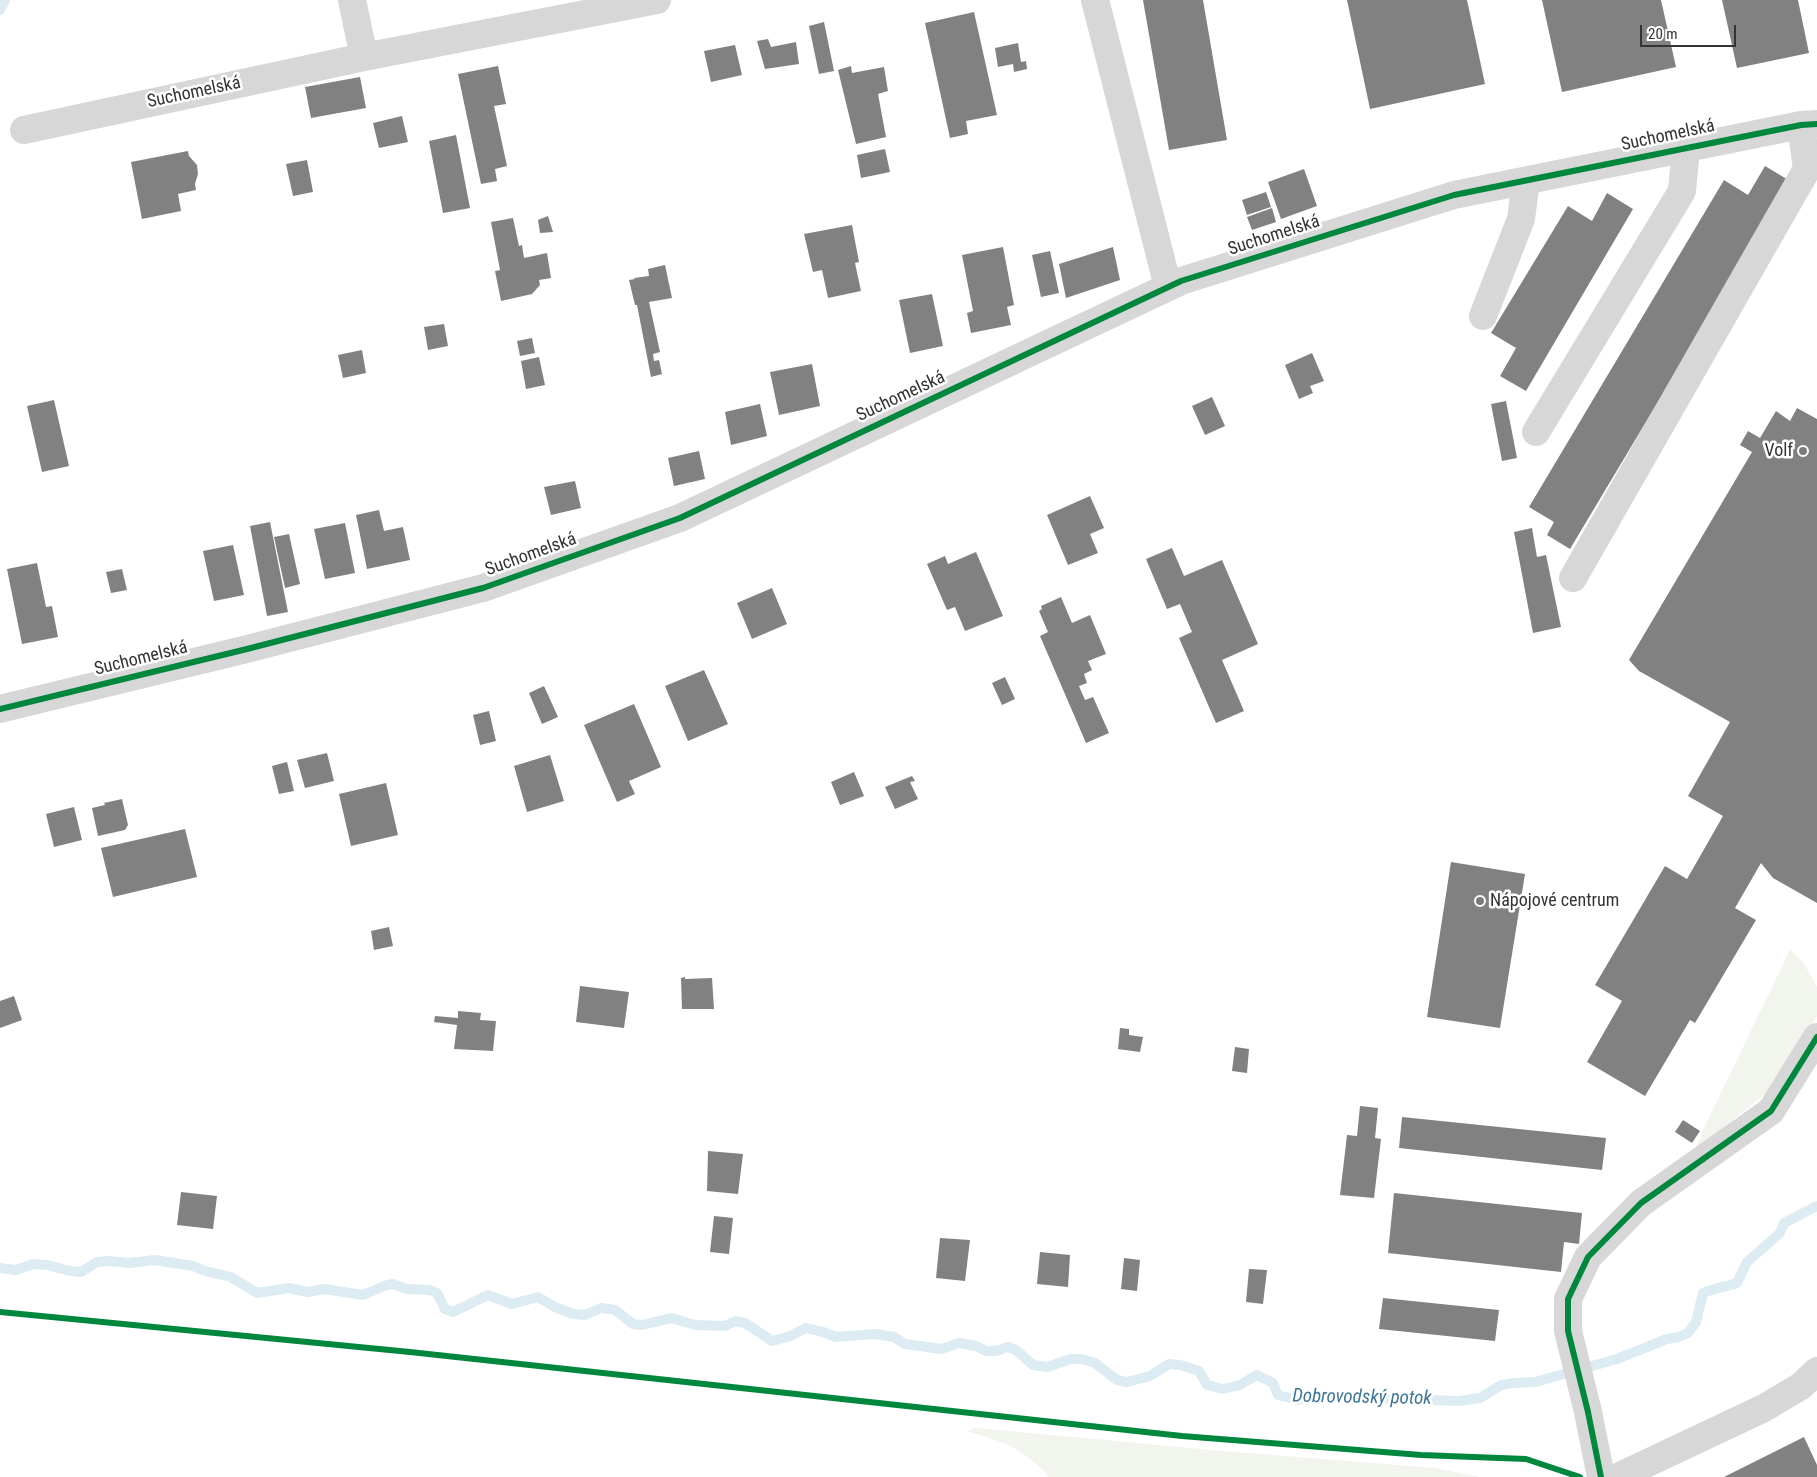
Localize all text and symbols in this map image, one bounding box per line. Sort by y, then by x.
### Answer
scale bar [1642,15,1738,47]
text: 20 m [1648,25,1678,43]
street label: Suchomelská [145,73,243,113]
street label: Suchomelská [1619,116,1717,156]
street label: Suchomelská [1225,211,1323,261]
street label: Suchomelská [853,367,949,427]
place label: Volf [1764,440,1793,462]
marker: Volf [1797,445,1809,457]
street label: Suchomelská [483,529,579,581]
street label: Suchomelská [92,637,190,681]
place label: Nápojové centrum [1490,890,1619,912]
marker: Nápojové centrum [1474,895,1486,907]
water label: Dobrovodský potok [1292,1385,1432,1411]

